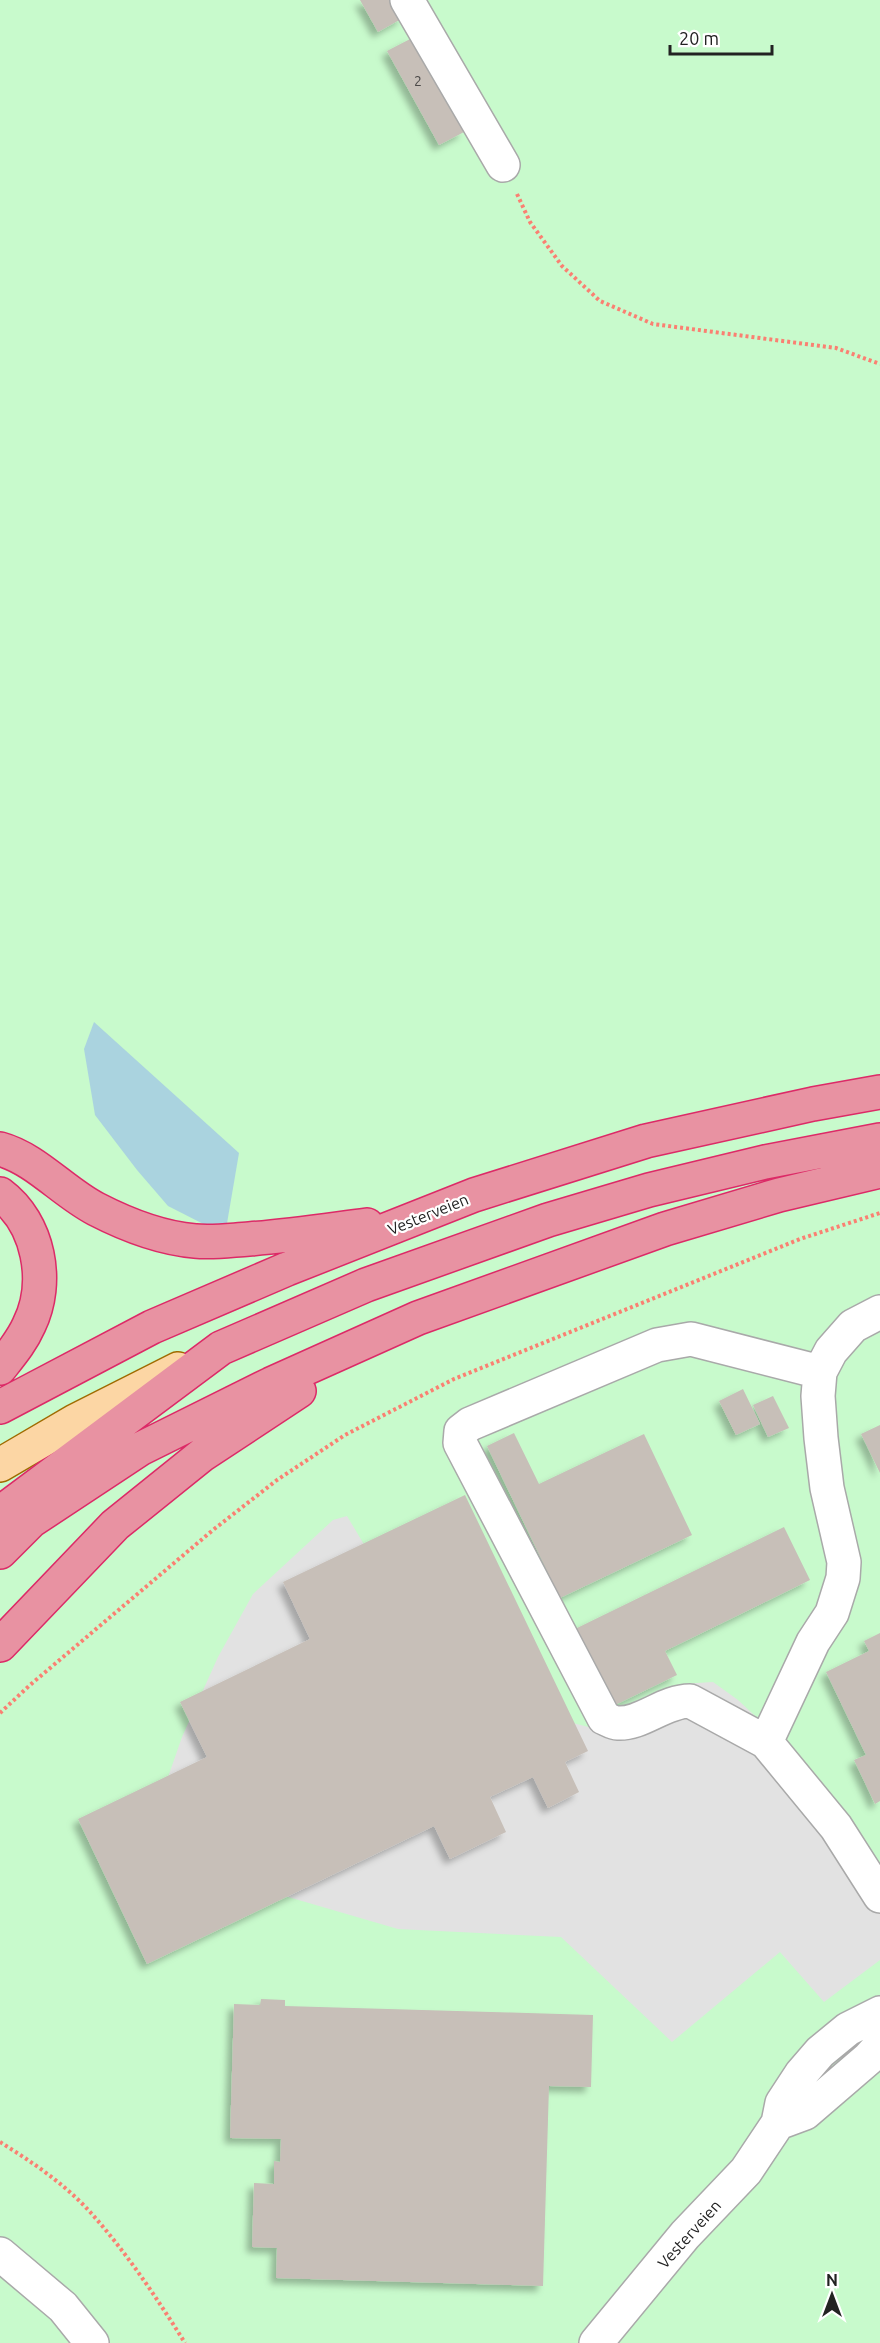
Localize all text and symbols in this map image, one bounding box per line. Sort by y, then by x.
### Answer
scale bar [670,18,772,56]
text: 20 m [679,28,719,48]
house number: 2 [414,73,422,89]
street label: Vesterveien [385,1190,471,1238]
street label: Vesterveien [654,2196,724,2272]
north arrow [802,2265,862,2325]
text: N [826,2271,838,2289]

